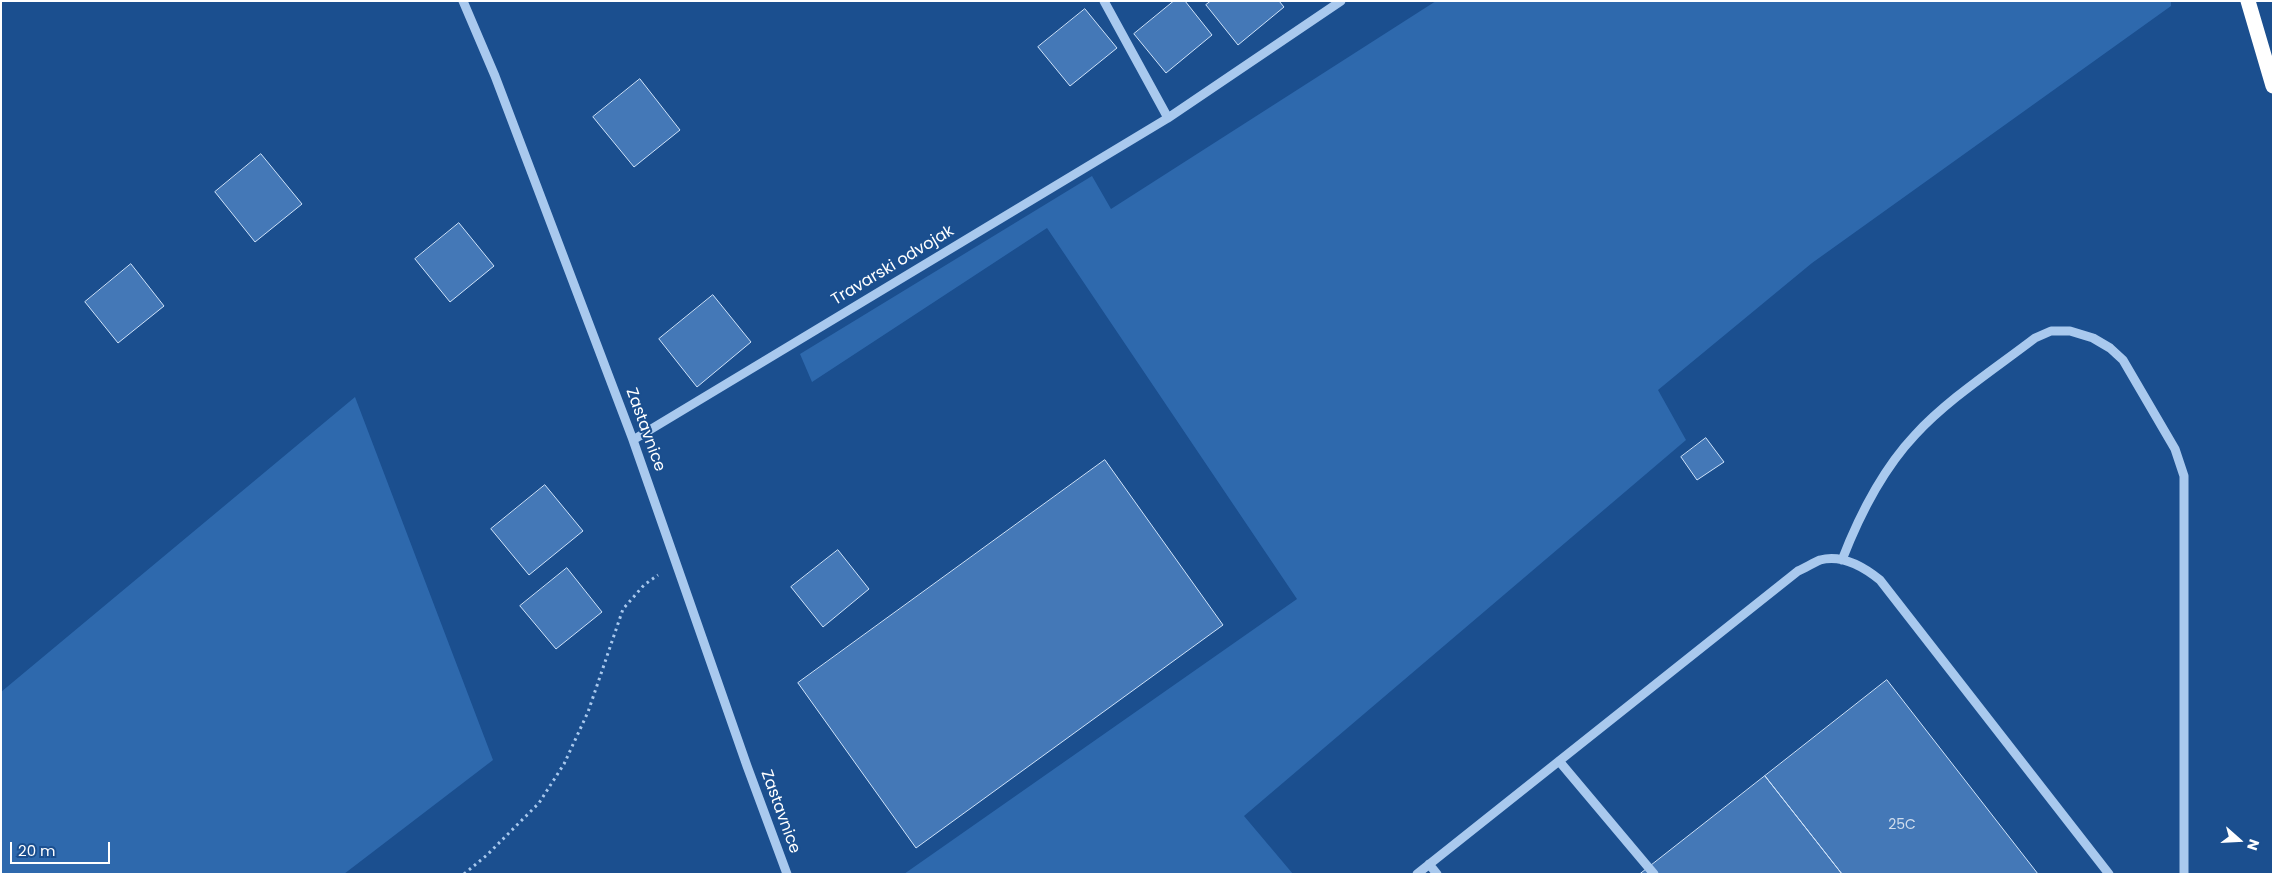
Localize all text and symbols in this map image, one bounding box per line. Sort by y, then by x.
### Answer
street label: Travarski odvojak [828,222,958,310]
street label: Zastavnice [621,386,669,474]
street label: Zastavnice [756,768,804,856]
north arrow [2214,815,2264,865]
house number: 25C [1888,817,1916,833]
scale bar [12,832,112,864]
text: N [2242,837,2264,853]
text: 20 m [18,840,56,861]

